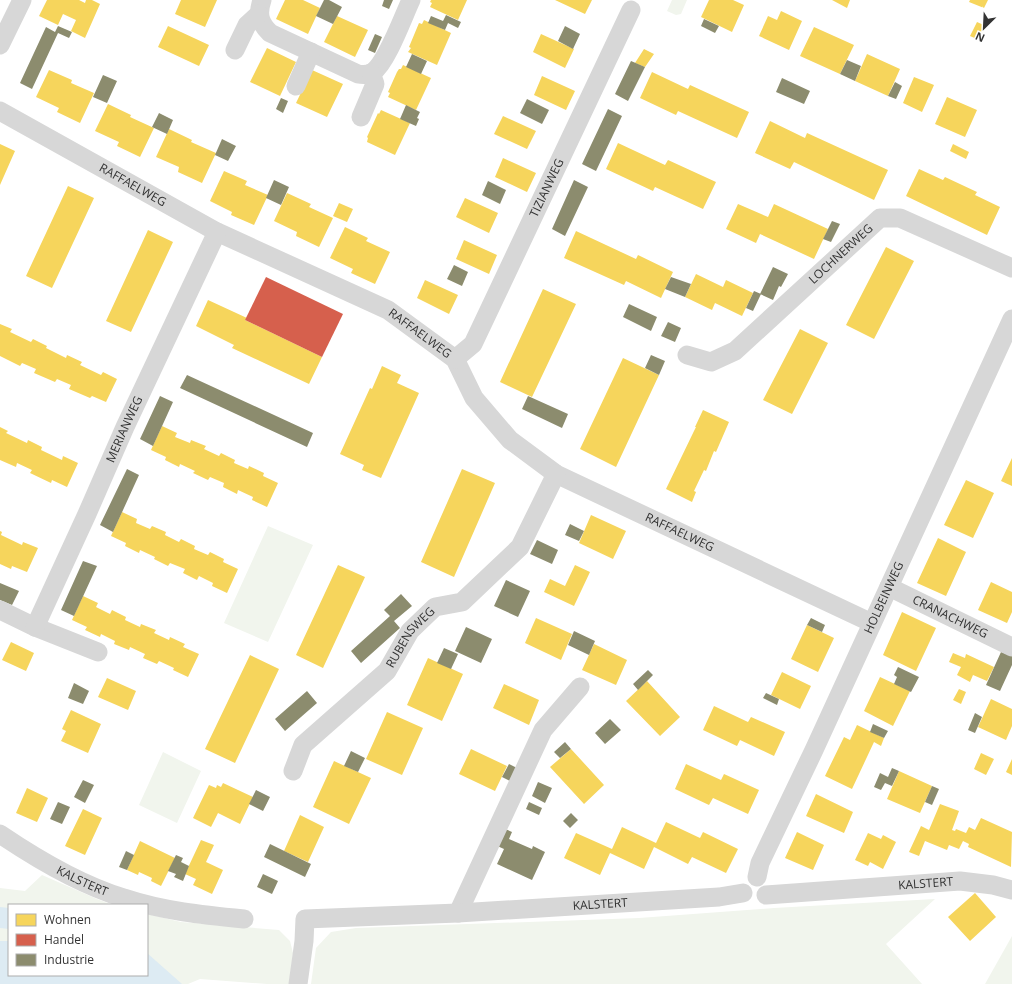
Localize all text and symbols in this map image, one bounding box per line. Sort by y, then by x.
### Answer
north arrow [964,8,1004,48]
text: N [973,29,987,46]
street label: TIZIANWEG [525,156,568,220]
street label: RAFFAELWEG [96,159,170,210]
street label: LOCHNERWEG [805,220,876,287]
street label: RAFFAELWEG [385,304,455,362]
street label: MERIANWEG [102,393,146,465]
street label: RAFFAELWEG [643,508,717,555]
street label: HOLBEINWEG [859,559,907,637]
street label: CRANACHWEG [910,591,991,642]
street label: RUBENSWEG [382,603,438,671]
street label: KALSTERT [54,861,111,900]
street label: KALSTERT [897,872,954,893]
street label: KALSTERT [572,894,629,914]
legend [8,904,148,976]
text: Wohnen [44,911,91,928]
text: Handel [44,931,84,948]
text: Industrie [44,951,94,968]

